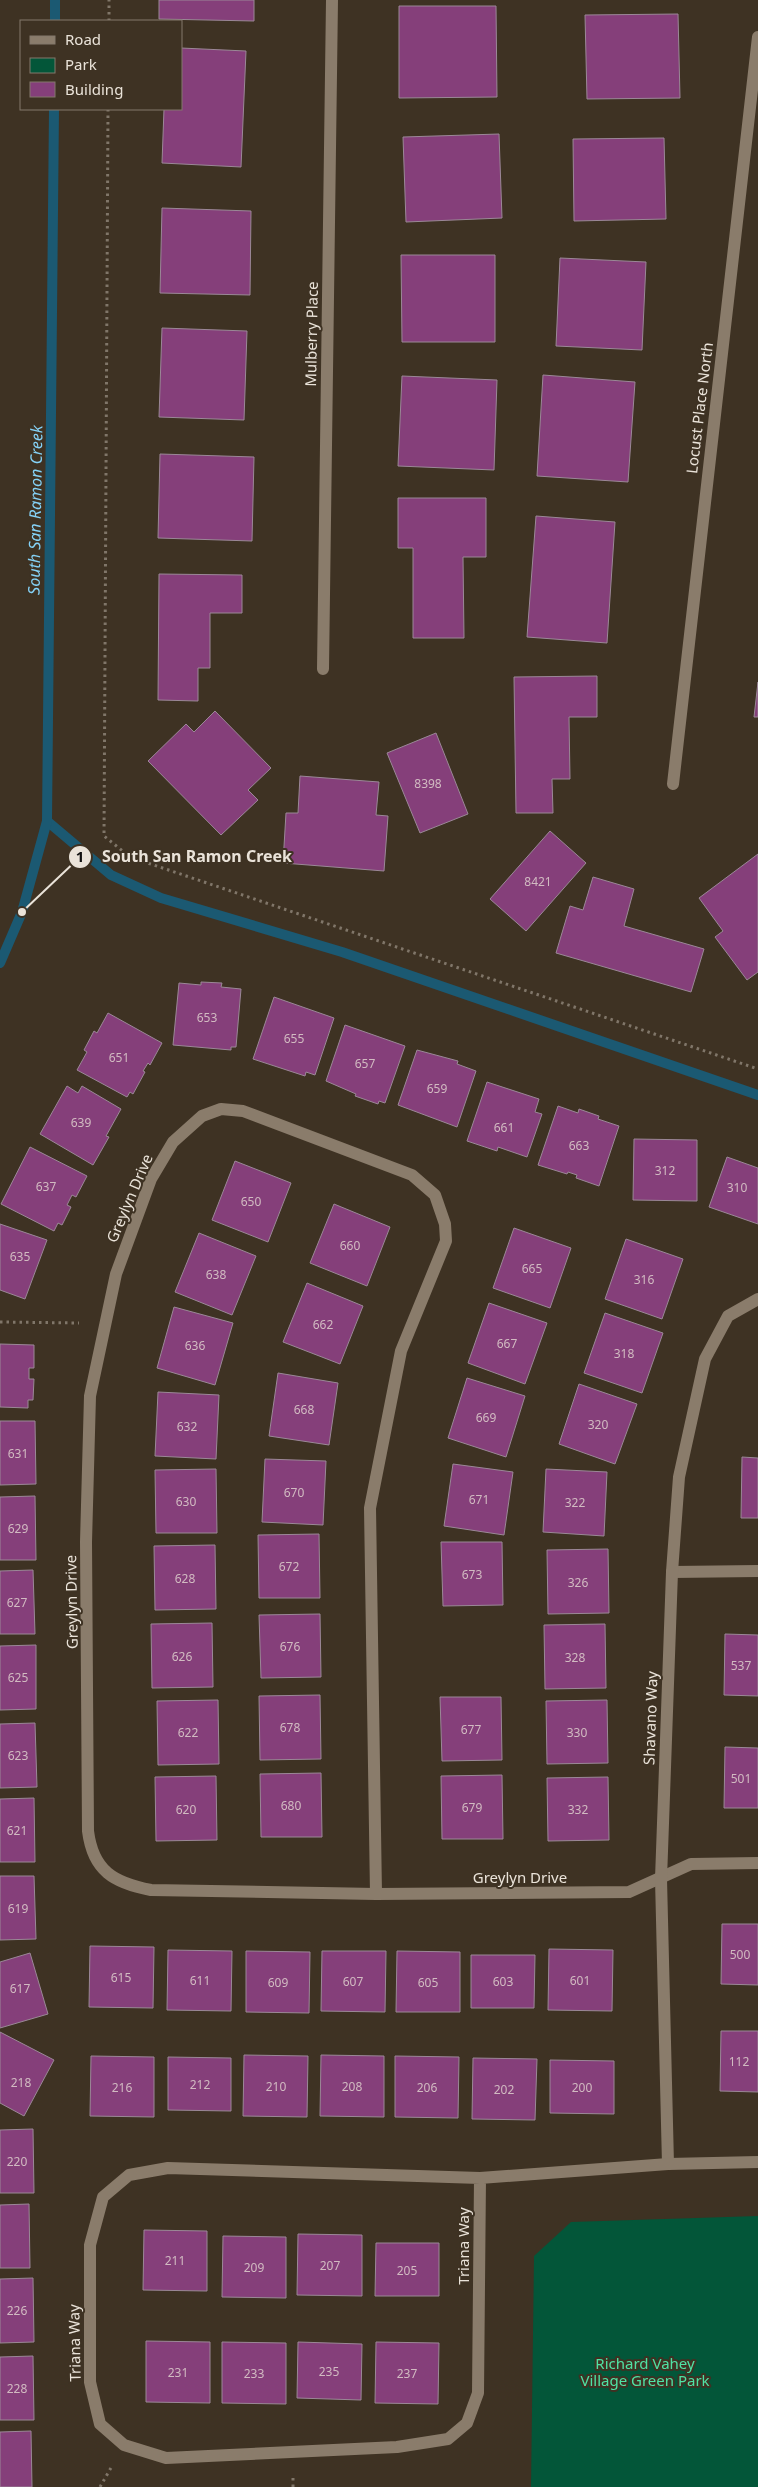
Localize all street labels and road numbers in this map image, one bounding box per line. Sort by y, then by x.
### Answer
street label: Mulberry Place [300,281,322,387]
street label: Locust Place North [681,341,717,475]
street label: Greylyn Drive [101,1151,157,1245]
street label: Greylyn Drive [60,1555,82,1649]
street label: Shavano Way [638,1670,662,1765]
street label: Greylyn Drive [473,1867,567,1887]
street label: Triana Way [453,2207,473,2285]
street label: Triana Way [63,2304,85,2382]

